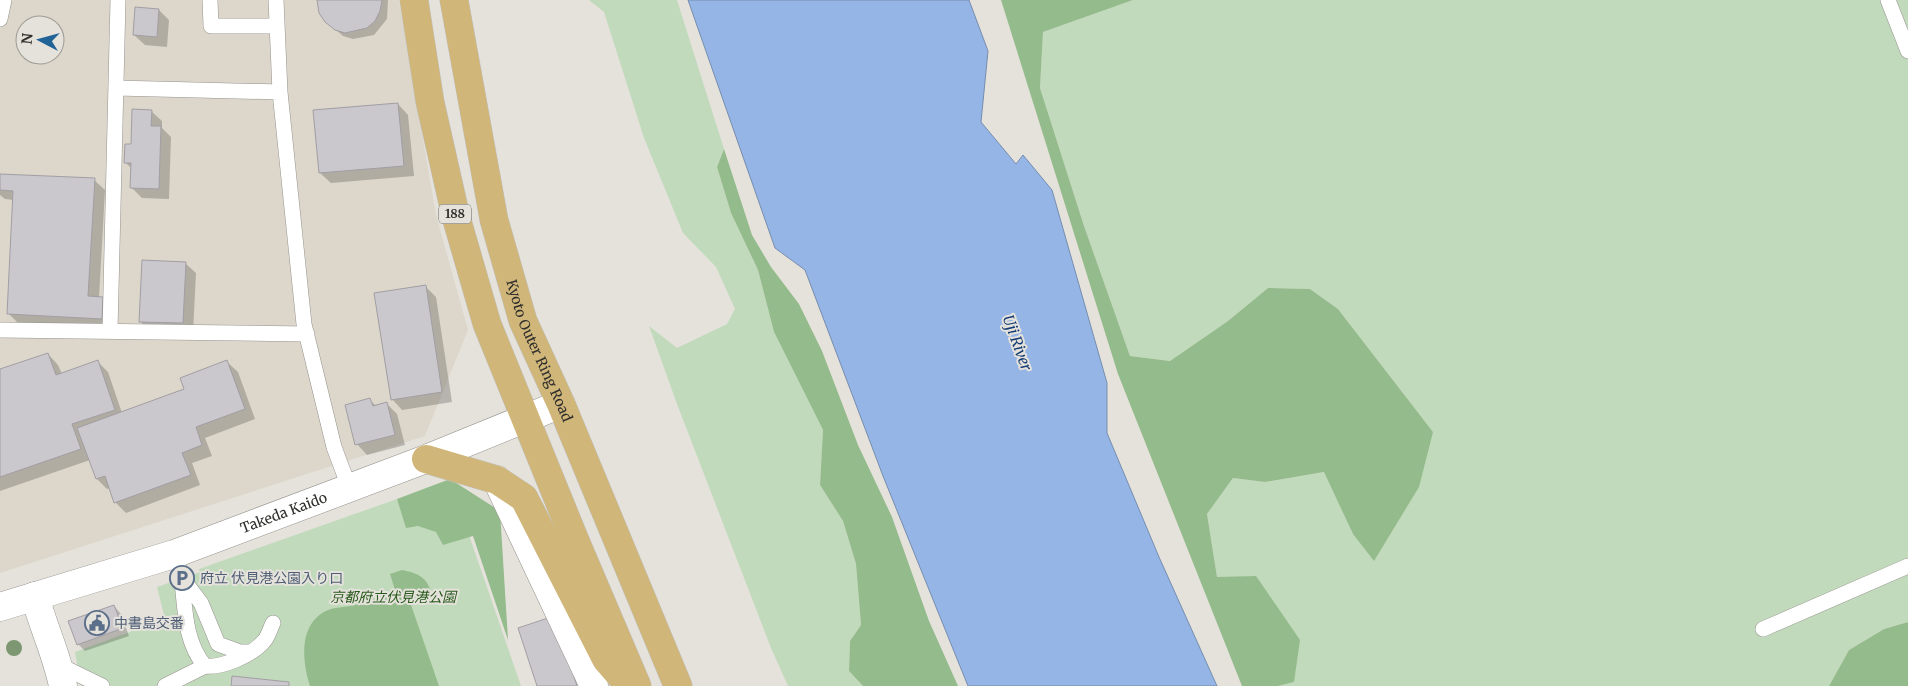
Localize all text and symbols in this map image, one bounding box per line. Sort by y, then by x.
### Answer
north arrow [15,15,65,65]
text: N [18,32,37,45]
road number: 188 [439,204,471,223]
street label: Kyoto Outer Ring Road [503,277,576,425]
water label: Uji River [999,312,1037,374]
street label: Takeda Kaido [238,488,329,537]
parking icon: 府立 伏見港公園入り口 [169,565,195,591]
place label: 府立 伏見港公園入り口 [200,569,343,587]
park label: 京都府立伏見港公園 [330,588,458,606]
public building icon: 中書島交番 [84,610,110,636]
place label: 中書島交番 [114,614,184,632]

